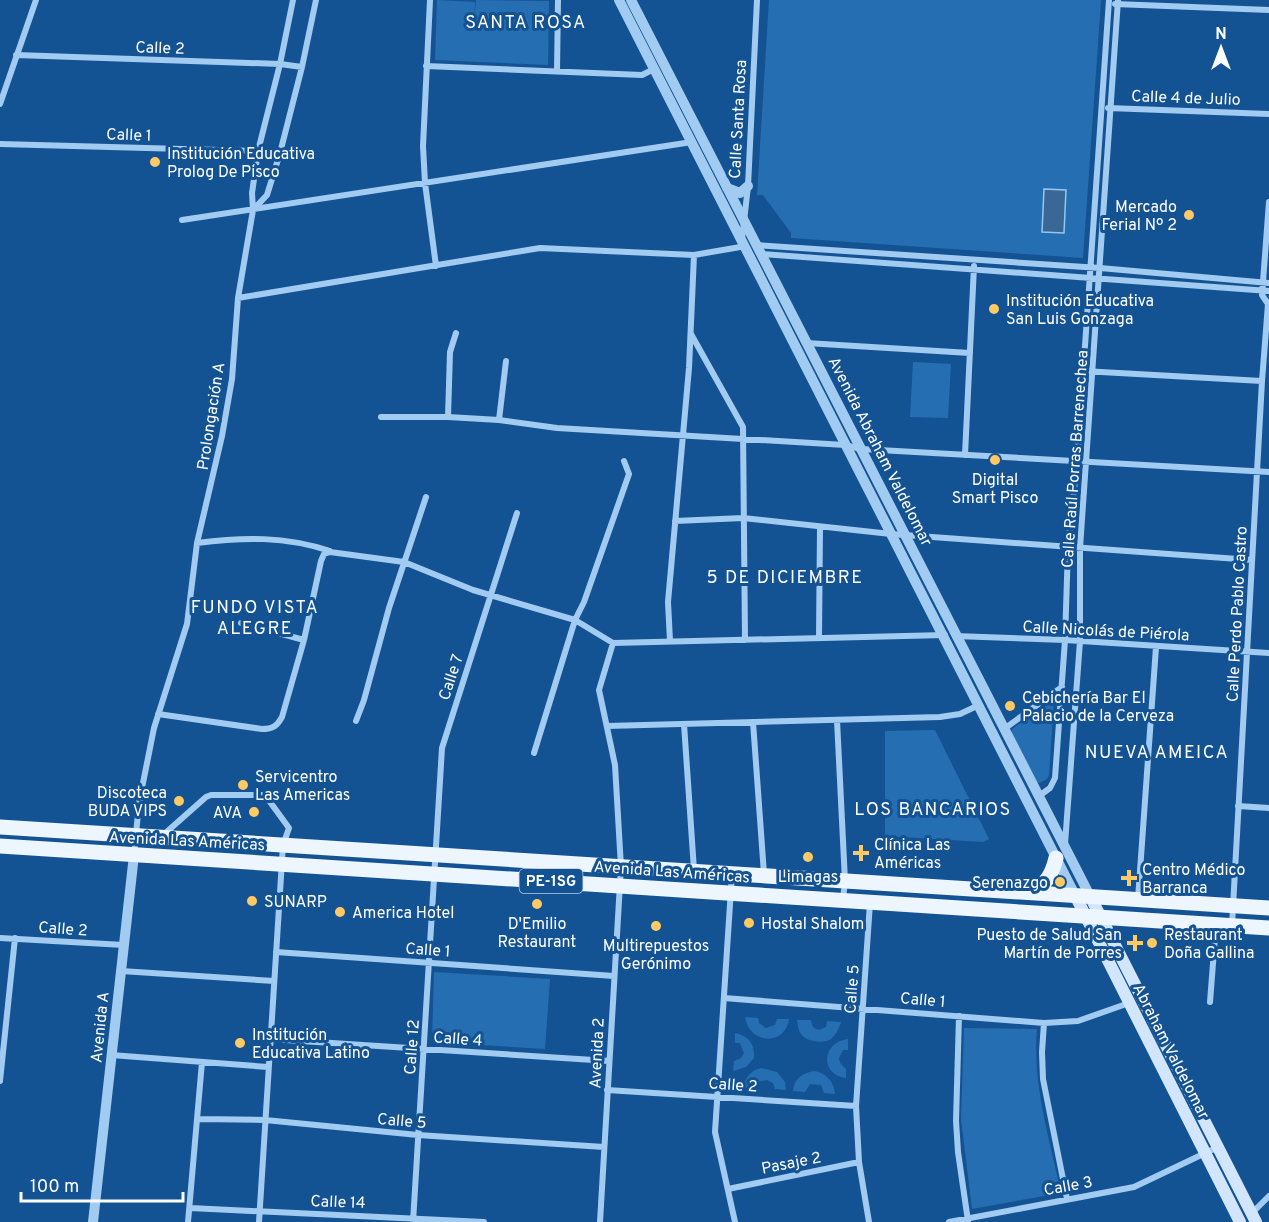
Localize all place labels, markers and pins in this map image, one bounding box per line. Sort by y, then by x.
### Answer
place label: Institución Educativa Prolog De Pisco [167,145,315,183]
marker: Institución Educativa Prolog De Pisco [148,155,162,169]
place label: Mercado Ferial Nº 2 [1102,198,1177,236]
marker: Mercado Ferial Nº 2 [1182,208,1196,222]
place label: Institución Educativa San Luis Gonzaga [1006,292,1154,330]
marker: Institución Educativa San Luis Gonzaga [987,302,1001,316]
marker: Digital Smart Pisco [988,453,1002,467]
place label: Digital Smart Pisco [952,471,1038,509]
place label: Cebichería Bar El Palacio de la Cerveza [1022,689,1174,727]
marker: Cebichería Bar El Palacio de la Cerveza [1003,699,1017,713]
place label: Servicentro Las Americas [255,768,350,806]
marker: Servicentro Las Americas [236,778,250,792]
place label: Discoteca BUDA VIPS [88,784,167,822]
marker: Discoteca BUDA VIPS [172,794,186,808]
place label: AVA [213,804,242,824]
marker: AVA [247,805,261,819]
place label: Clínica Las Américas [874,836,951,874]
marker: Clínica Las Américas [852,844,870,862]
marker: Limagas [801,850,815,864]
place label: Centro Médico Barranca [1142,861,1246,899]
place label: Limagas [778,868,838,888]
marker: Centro Médico Barranca [1120,869,1138,887]
place label: Serenazgo [972,874,1048,894]
marker: Serenazgo [1053,875,1067,889]
place label: SUNARP [264,893,327,913]
marker: SUNARP [245,894,259,908]
marker: D'Emilio Restaurant [530,897,544,911]
place label: America Hotel [352,904,454,924]
marker: America Hotel [333,905,347,919]
place label: D'Emilio Restaurant [498,915,576,953]
place label: Hostal Shalom [761,915,864,935]
marker: Hostal Shalom [742,916,756,930]
marker: Multirepuestos Gerónimo [649,919,663,933]
place label: Puesto de Salud San Martín de Porres [976,926,1122,964]
place label: Restaurant Doña Gallina [1164,926,1254,964]
marker: Puesto de Salud San Martín de Porres [1126,934,1144,952]
marker: Restaurant Doña Gallina [1145,936,1159,950]
place label: Multirepuestos Gerónimo [603,937,709,975]
place label: Institución Educativa Latino [252,1026,370,1064]
marker: Institución Educativa Latino [233,1036,247,1050]

